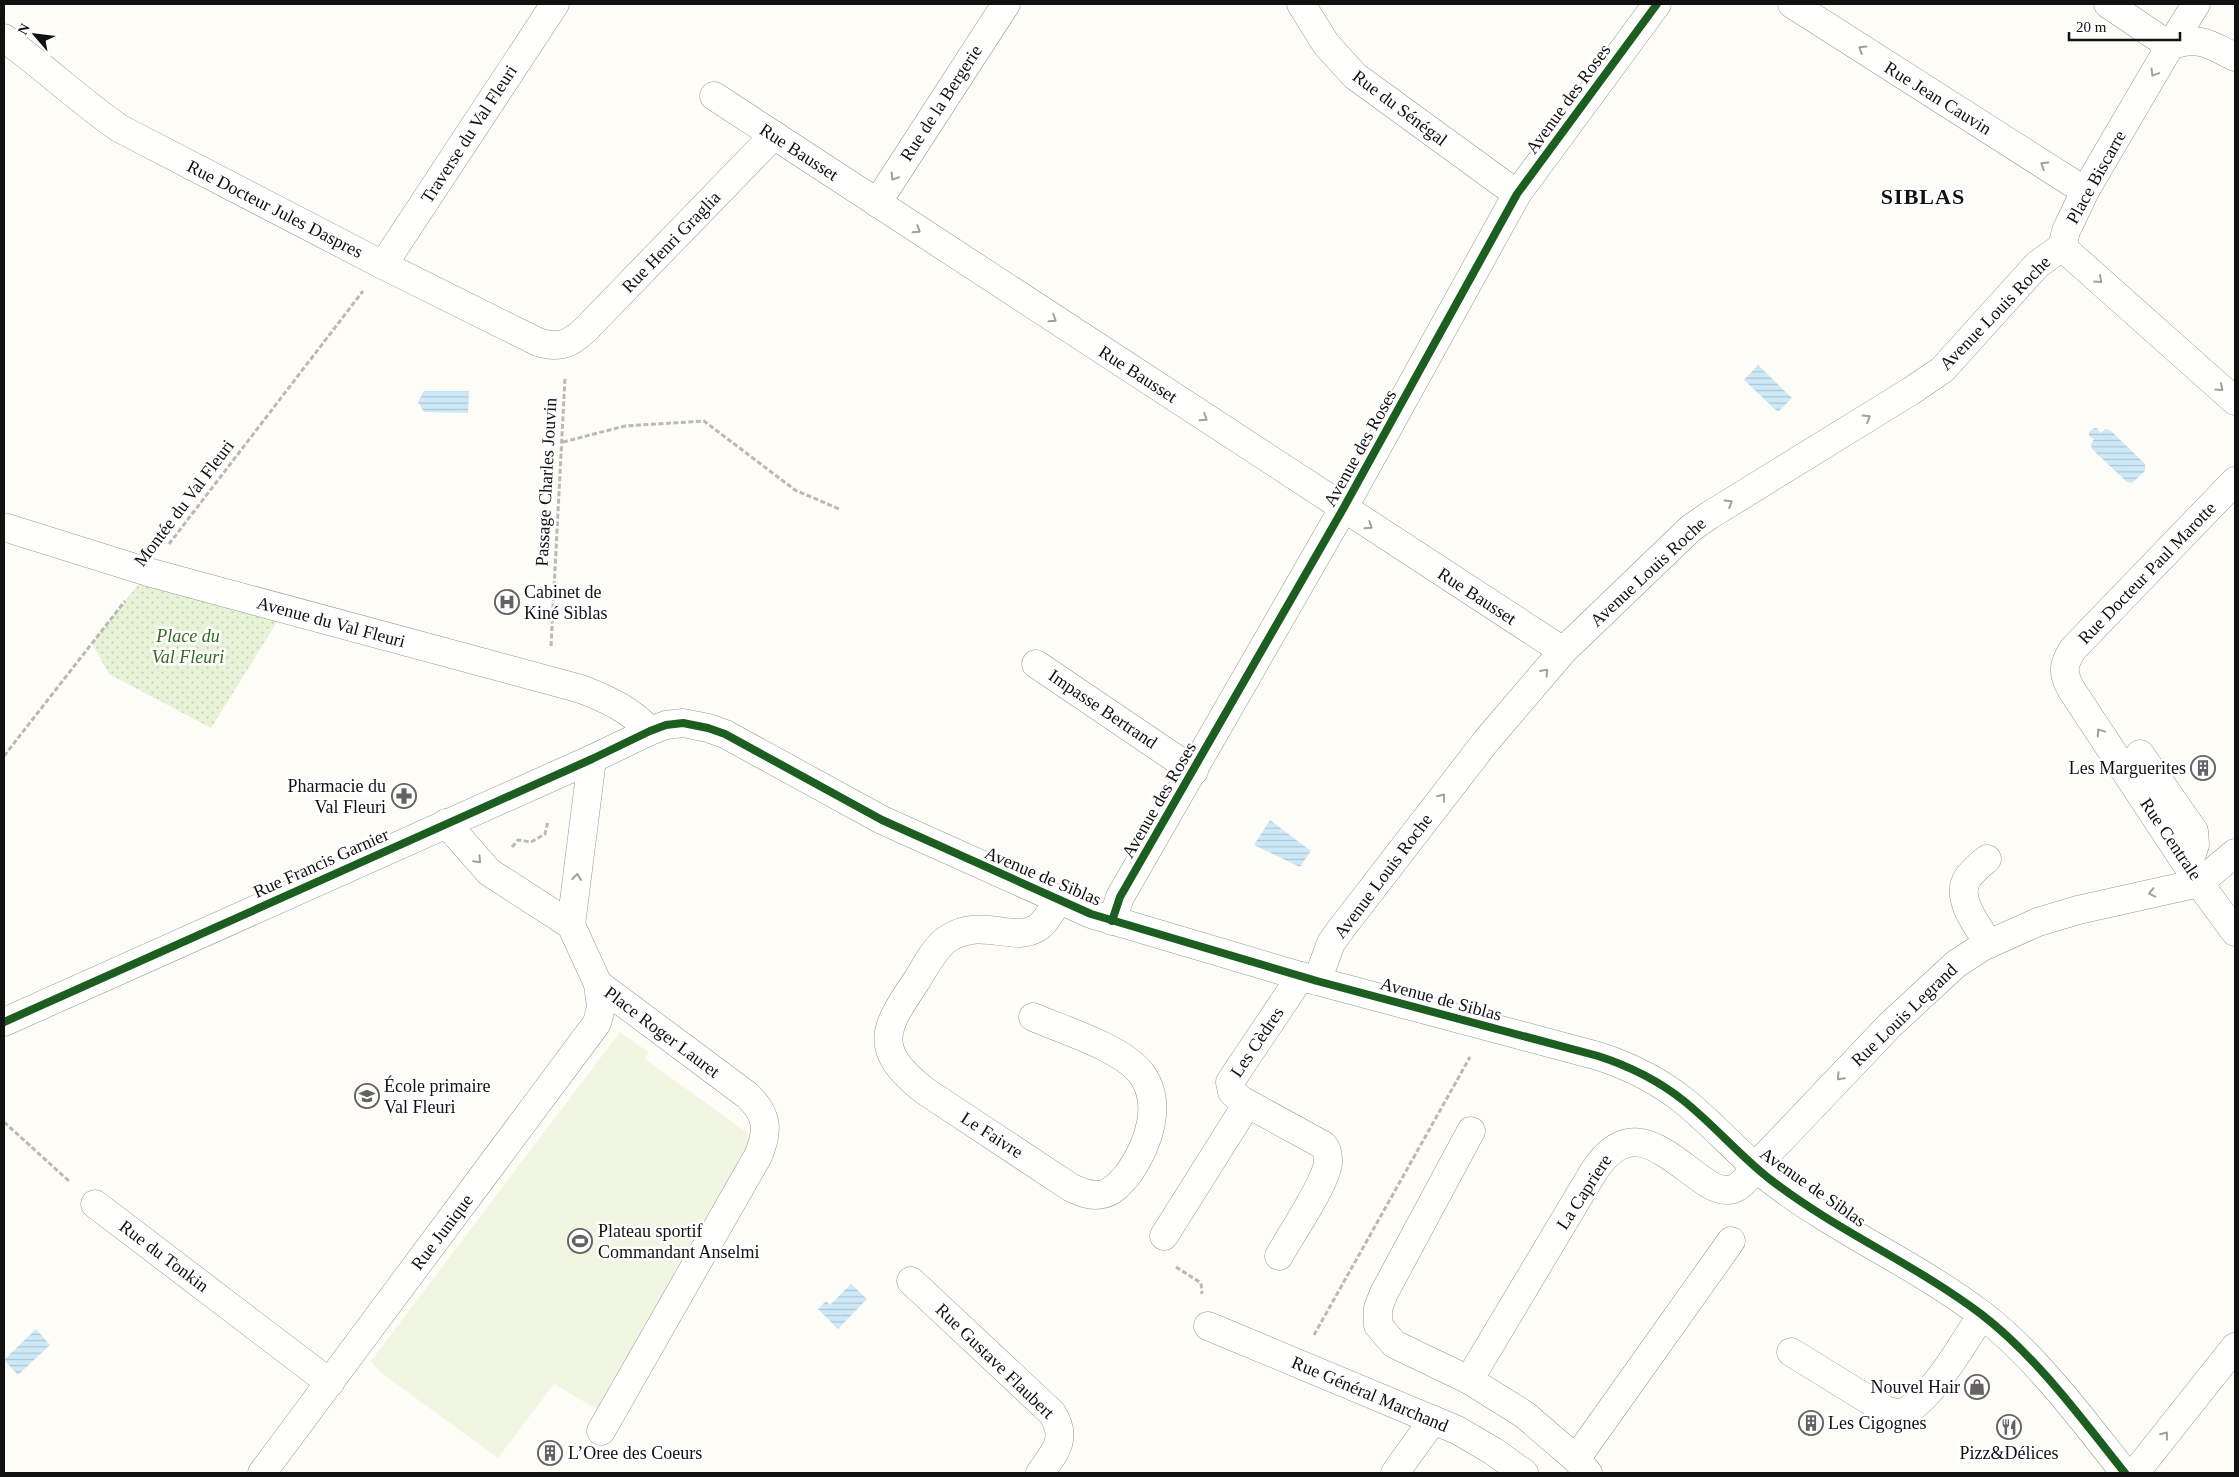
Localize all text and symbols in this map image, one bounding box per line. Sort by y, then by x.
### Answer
north arrow [10,10,60,60]
scale bar [2069,10,2180,42]
text: 20 m [2076,19,2107,35]
text: N [15,21,33,37]
street label: Avenue des Roses [1522,40,1614,158]
street label: Rue de la Bergerie [896,41,986,165]
one-way arrow [1858,46,1867,56]
street label: Rue Jean Cauvin [1881,57,1995,139]
street label: Traverse du Val Fleuri [417,61,521,207]
street label: Rue du Sénégal [1349,66,1451,150]
one-way arrow [2151,68,2161,77]
street label: Rue Bausset [756,119,842,185]
street label: Place Biscarre [2062,127,2130,227]
street label: Rue Docteur Jules Daspres [184,156,366,262]
one-way arrow [2040,161,2049,171]
one-way arrow [890,171,900,180]
district label: SIBLAS [1881,184,1965,209]
street label: Rue Henri Graglia [618,187,724,297]
one-way arrow [912,224,921,233]
street label: Avenue Louis Roche [1935,252,2055,374]
one-way arrow [2093,274,2102,283]
one-way arrow [1048,313,1057,322]
street label: Rue Bausset [1095,341,1181,407]
one-way arrow [2215,382,2224,391]
street label: Avenue des Roses [1320,386,1400,510]
street label: Passage Charles Jouvin [532,397,560,567]
one-way arrow [1198,412,1207,421]
one-way arrow [1862,415,1871,425]
street label: Montée du Val Fleuri [130,436,238,570]
street label: Rue Docteur Paul Marotte [2074,498,2220,648]
one-way arrow [1723,500,1732,510]
street label: Avenue Louis Roche [1586,513,1710,631]
one-way arrow [1363,520,1373,529]
street label: Rue Bausset [1434,563,1520,629]
place label: Cabinet de Kiné Siblas [524,582,608,623]
hospital icon: Cabinet de Kiné Siblas [494,589,520,615]
street label: Avenue du Val Fleuri [255,593,407,651]
park label: Place du Val Fleuri [152,626,224,667]
street label: Impasse Bertrand [1045,665,1161,753]
one-way arrow [1539,668,1548,677]
one-way arrow [2096,729,2106,738]
street label: Avenue des Roses [1118,738,1200,862]
building icon: Les Marguerites [2190,755,2216,781]
place label: Les Marguerites [2069,758,2186,778]
place label: Pharmacie du Val Fleuri [288,776,386,817]
pharmacy icon: Pharmacie du Val Fleuri [391,783,417,809]
one-way arrow [1436,793,1445,803]
street label: Rue Centrale [2136,794,2206,884]
street label: Avenue Louis Roche [1330,810,1436,942]
street label: Rue Francis Garnier [250,824,392,902]
street label: Avenue de Siblas [982,842,1104,910]
one-way arrow [472,855,481,864]
one-way arrow [571,873,582,881]
one-way arrow [2147,888,2156,898]
street label: Rue Louis Legrand [1847,960,1961,1070]
street label: Avenue de Siblas [1378,973,1504,1025]
street label: Place Roger Lauret [601,982,723,1082]
street label: Les Cèdres [1226,1003,1288,1081]
one-way arrow [1837,1072,1846,1081]
place label: École primaire Val Fleuri [384,1075,490,1117]
school or university icon: École primaire Val Fleuri [354,1083,380,1109]
street label: Le Faivre [957,1108,1027,1162]
street label: Avenue de Siblas [1756,1143,1870,1231]
street label: La Capriere [1552,1151,1616,1233]
street label: Rue Junique [407,1190,477,1274]
street label: Rue du Tonkin [115,1216,213,1296]
place label: Plateau sportif Commandant Anselmi [598,1221,760,1262]
sports icon: Plateau sportif Commandant Anselmi [567,1228,593,1254]
street label: Rue Gustave Flaubert [932,1299,1058,1423]
street label: Rue Général Marchand [1289,1352,1451,1436]
shop icon: Nouvel Hair [1964,1374,1990,1400]
place label: Nouvel Hair [1871,1377,1960,1397]
building icon: Les Cigognes [1798,1410,1824,1436]
place label: Les Cigognes [1828,1413,1927,1433]
restaurant icon: Pizz&Délices [1996,1414,2022,1440]
one-way arrow [2159,1432,2167,1441]
building icon: L’Oree des Coeurs [537,1440,563,1466]
place label: L’Oree des Coeurs [568,1443,702,1463]
place label: Pizz&Délices [1960,1443,2058,1463]

